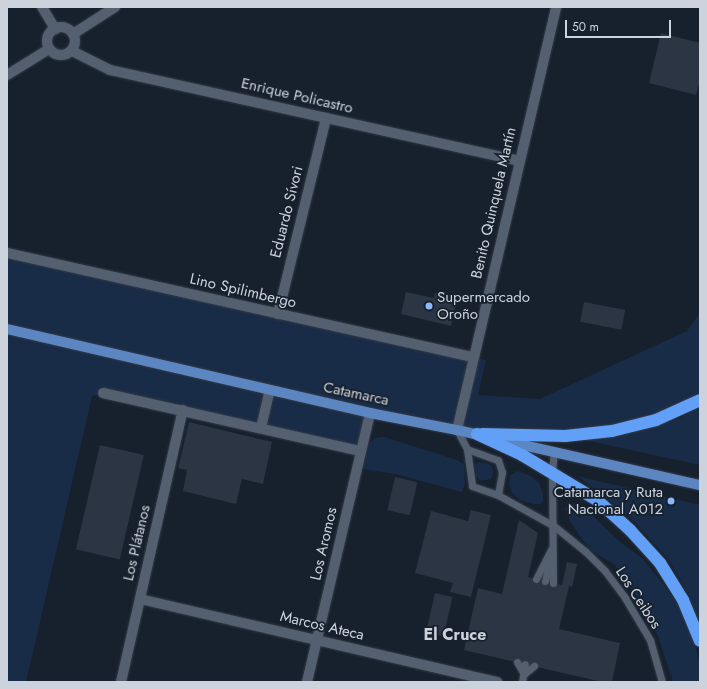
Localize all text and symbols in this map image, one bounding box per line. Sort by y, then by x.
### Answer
scale bar [567,12,673,38]
text: 50 m [572,18,599,36]
street label: Enrique Policastro [239,74,355,118]
street label: Benito Quinquela Martín [468,126,520,280]
street label: Eduardo Sívori [267,164,307,260]
street label: Lino Spilimbergo [188,270,298,312]
place label: Supermercado Oroño [437,288,530,323]
marker: Supermercado Oroño [424,301,434,311]
street label: Catamarca [322,378,390,410]
place label: Catamarca y Ruta Nacional A012 [554,483,663,518]
marker: Catamarca y Ruta Nacional A012 [666,496,676,506]
street label: Los Plátanos [120,503,154,583]
street label: Los Aromos [307,506,341,582]
street label: Los Ceibos [611,564,665,632]
street label: Marcos Ateca [278,608,366,644]
district label: El Cruce [424,625,486,645]

